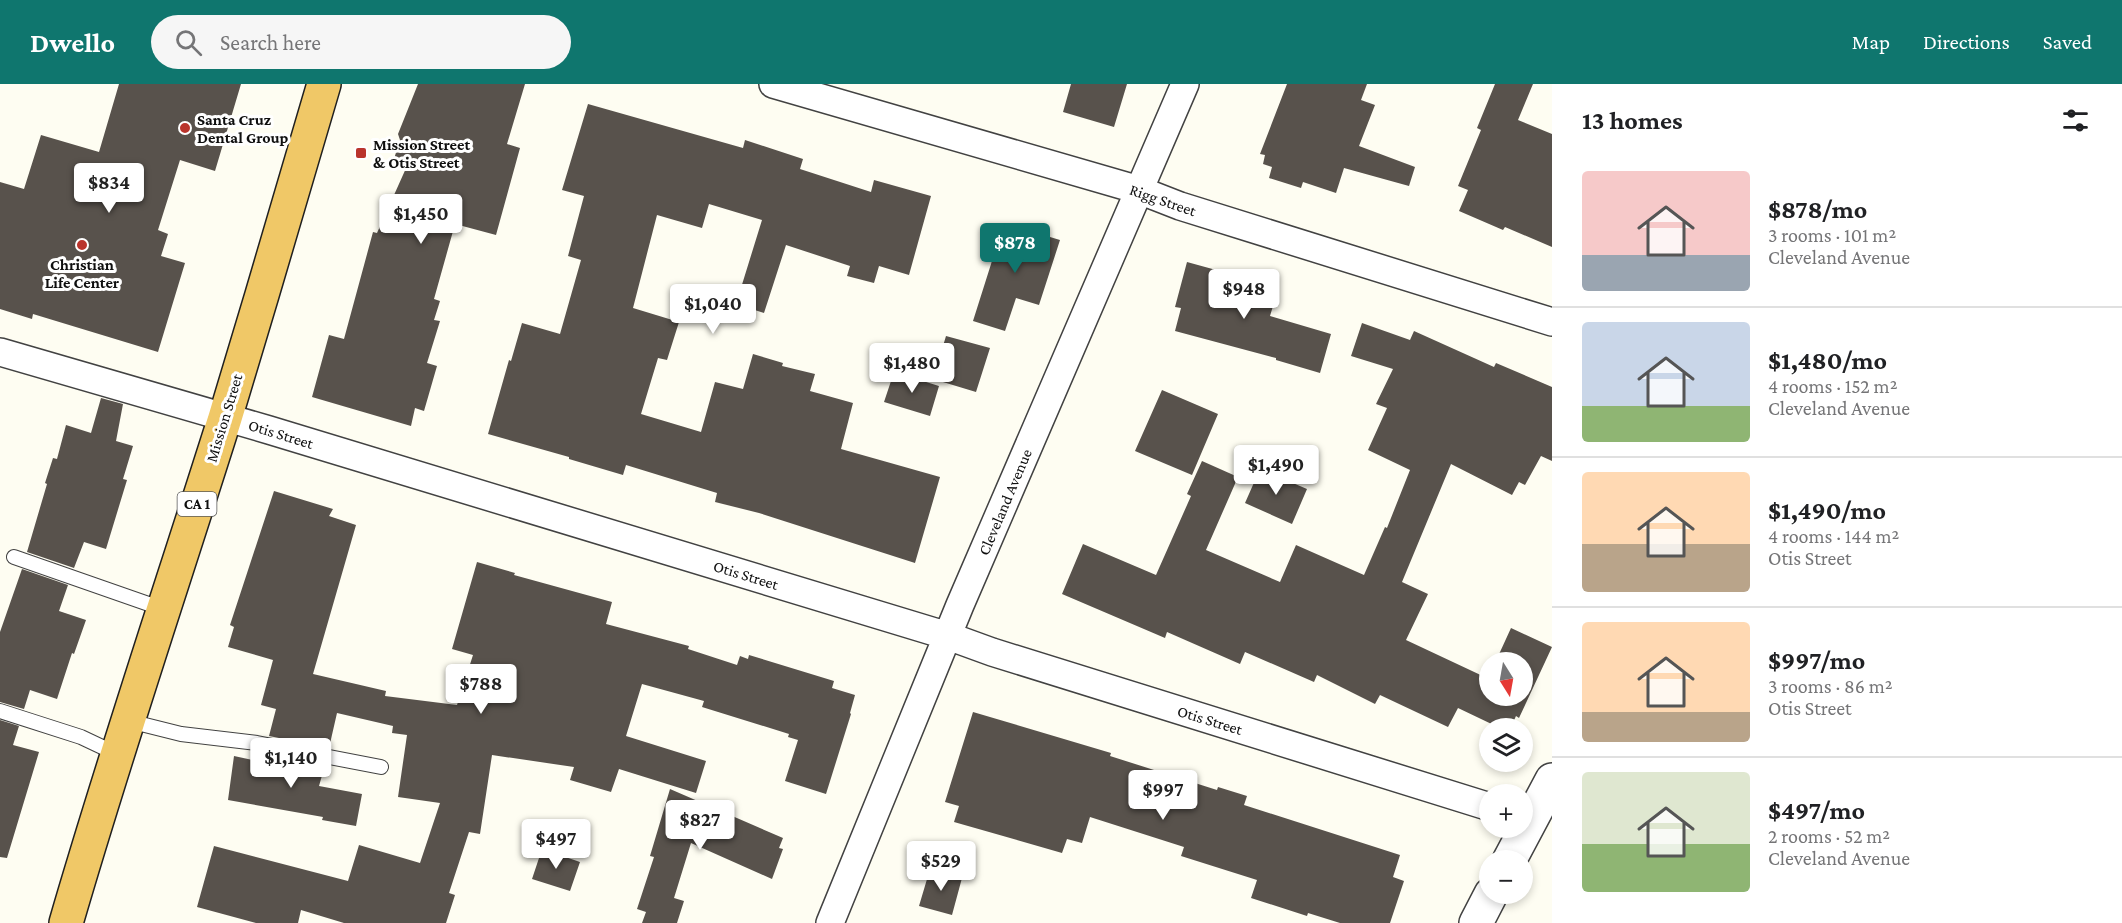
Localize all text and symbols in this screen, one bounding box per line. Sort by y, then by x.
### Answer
search box [151,15,571,69]
icon: search [172,26,205,59]
text: Dwello [30,27,115,58]
text: Search here [220,30,321,55]
text: Map [1852,30,1890,54]
text: Directions [1923,30,2010,54]
text: Saved [2043,30,2092,54]
icon: filters [2059,104,2092,137]
text: 13 homes [1582,106,1683,135]
place label: Santa Cruz Dental Group [197,111,289,146]
marker: Santa Cruz Dental Group [178,121,192,135]
place label: Mission Street & Otis Street [373,136,470,171]
marker: Mission Street & Otis Street [354,146,368,160]
pin: $834 [73,163,145,214]
text: $834 [88,171,130,193]
street label: Rigg Street [1127,181,1199,220]
pin: $1,450 [372,194,470,245]
icon: home [1630,195,1702,267]
text: $878/mo [1768,195,1867,224]
text: $1,450 [393,202,449,224]
pin: $878 [979,223,1051,274]
text: 3 rooms · 101 m² [1768,224,1896,246]
text: $878 [994,231,1036,253]
marker: Christian Life Center [75,238,89,252]
text: Cleveland Avenue [1768,246,1910,268]
place label: Christian Life Center [45,256,120,291]
pin: $948 [1208,269,1280,320]
text: $948 [1223,277,1265,299]
pin: $1,040 [664,284,762,335]
text: $1,040 [684,292,742,314]
pin: $1,480 [863,343,961,394]
icon: home [1630,346,1702,418]
text: $1,480/mo [1768,346,1887,375]
text: $1,480 [883,351,941,373]
street label: Mission Street [203,371,246,464]
text: 4 rooms · 152 m² [1768,375,1897,397]
text: Cleveland Avenue [1768,397,1910,419]
street label: Otis Street [246,416,316,452]
pin: $1,490 [1227,445,1325,496]
street label: Cleveland Avenue [975,446,1035,558]
text: $1,490 [1248,453,1304,475]
road number: CA 1 [178,492,216,516]
icon: home [1630,496,1702,568]
text: $1,490/mo [1768,496,1886,525]
text: 4 rooms · 144 m² [1768,525,1899,547]
text: Otis Street [1768,547,1852,569]
street label: Otis Street [711,557,781,593]
icon: home [1630,646,1702,718]
text: $997/mo [1768,646,1865,675]
north arrow [1479,652,1533,706]
map controls [1479,652,1533,904]
pin: $788 [445,664,517,715]
text: $788 [460,672,502,694]
text: 3 rooms · 86 m² [1768,675,1893,697]
text: Otis Street [1768,697,1852,719]
street label: Otis Street [1175,702,1245,738]
button: layers [1479,718,1533,772]
pin: $1,140 [242,738,340,789]
text: $1,140 [264,746,318,768]
pin: $997 [1127,770,1199,821]
text: $997 [1142,778,1184,800]
button: + [1479,784,1533,838]
icon: home [1630,796,1702,868]
text: $497/mo [1768,796,1865,825]
pin: $827 [664,800,736,851]
text: $827 [680,808,720,830]
pin: $497 [520,819,592,870]
text: 2 rooms · 52 m² [1768,825,1890,847]
text: $497 [536,827,576,849]
pin: $529 [905,841,977,892]
text: Cleveland Avenue [1768,847,1910,869]
text: $529 [921,849,961,871]
button: − [1479,850,1533,904]

